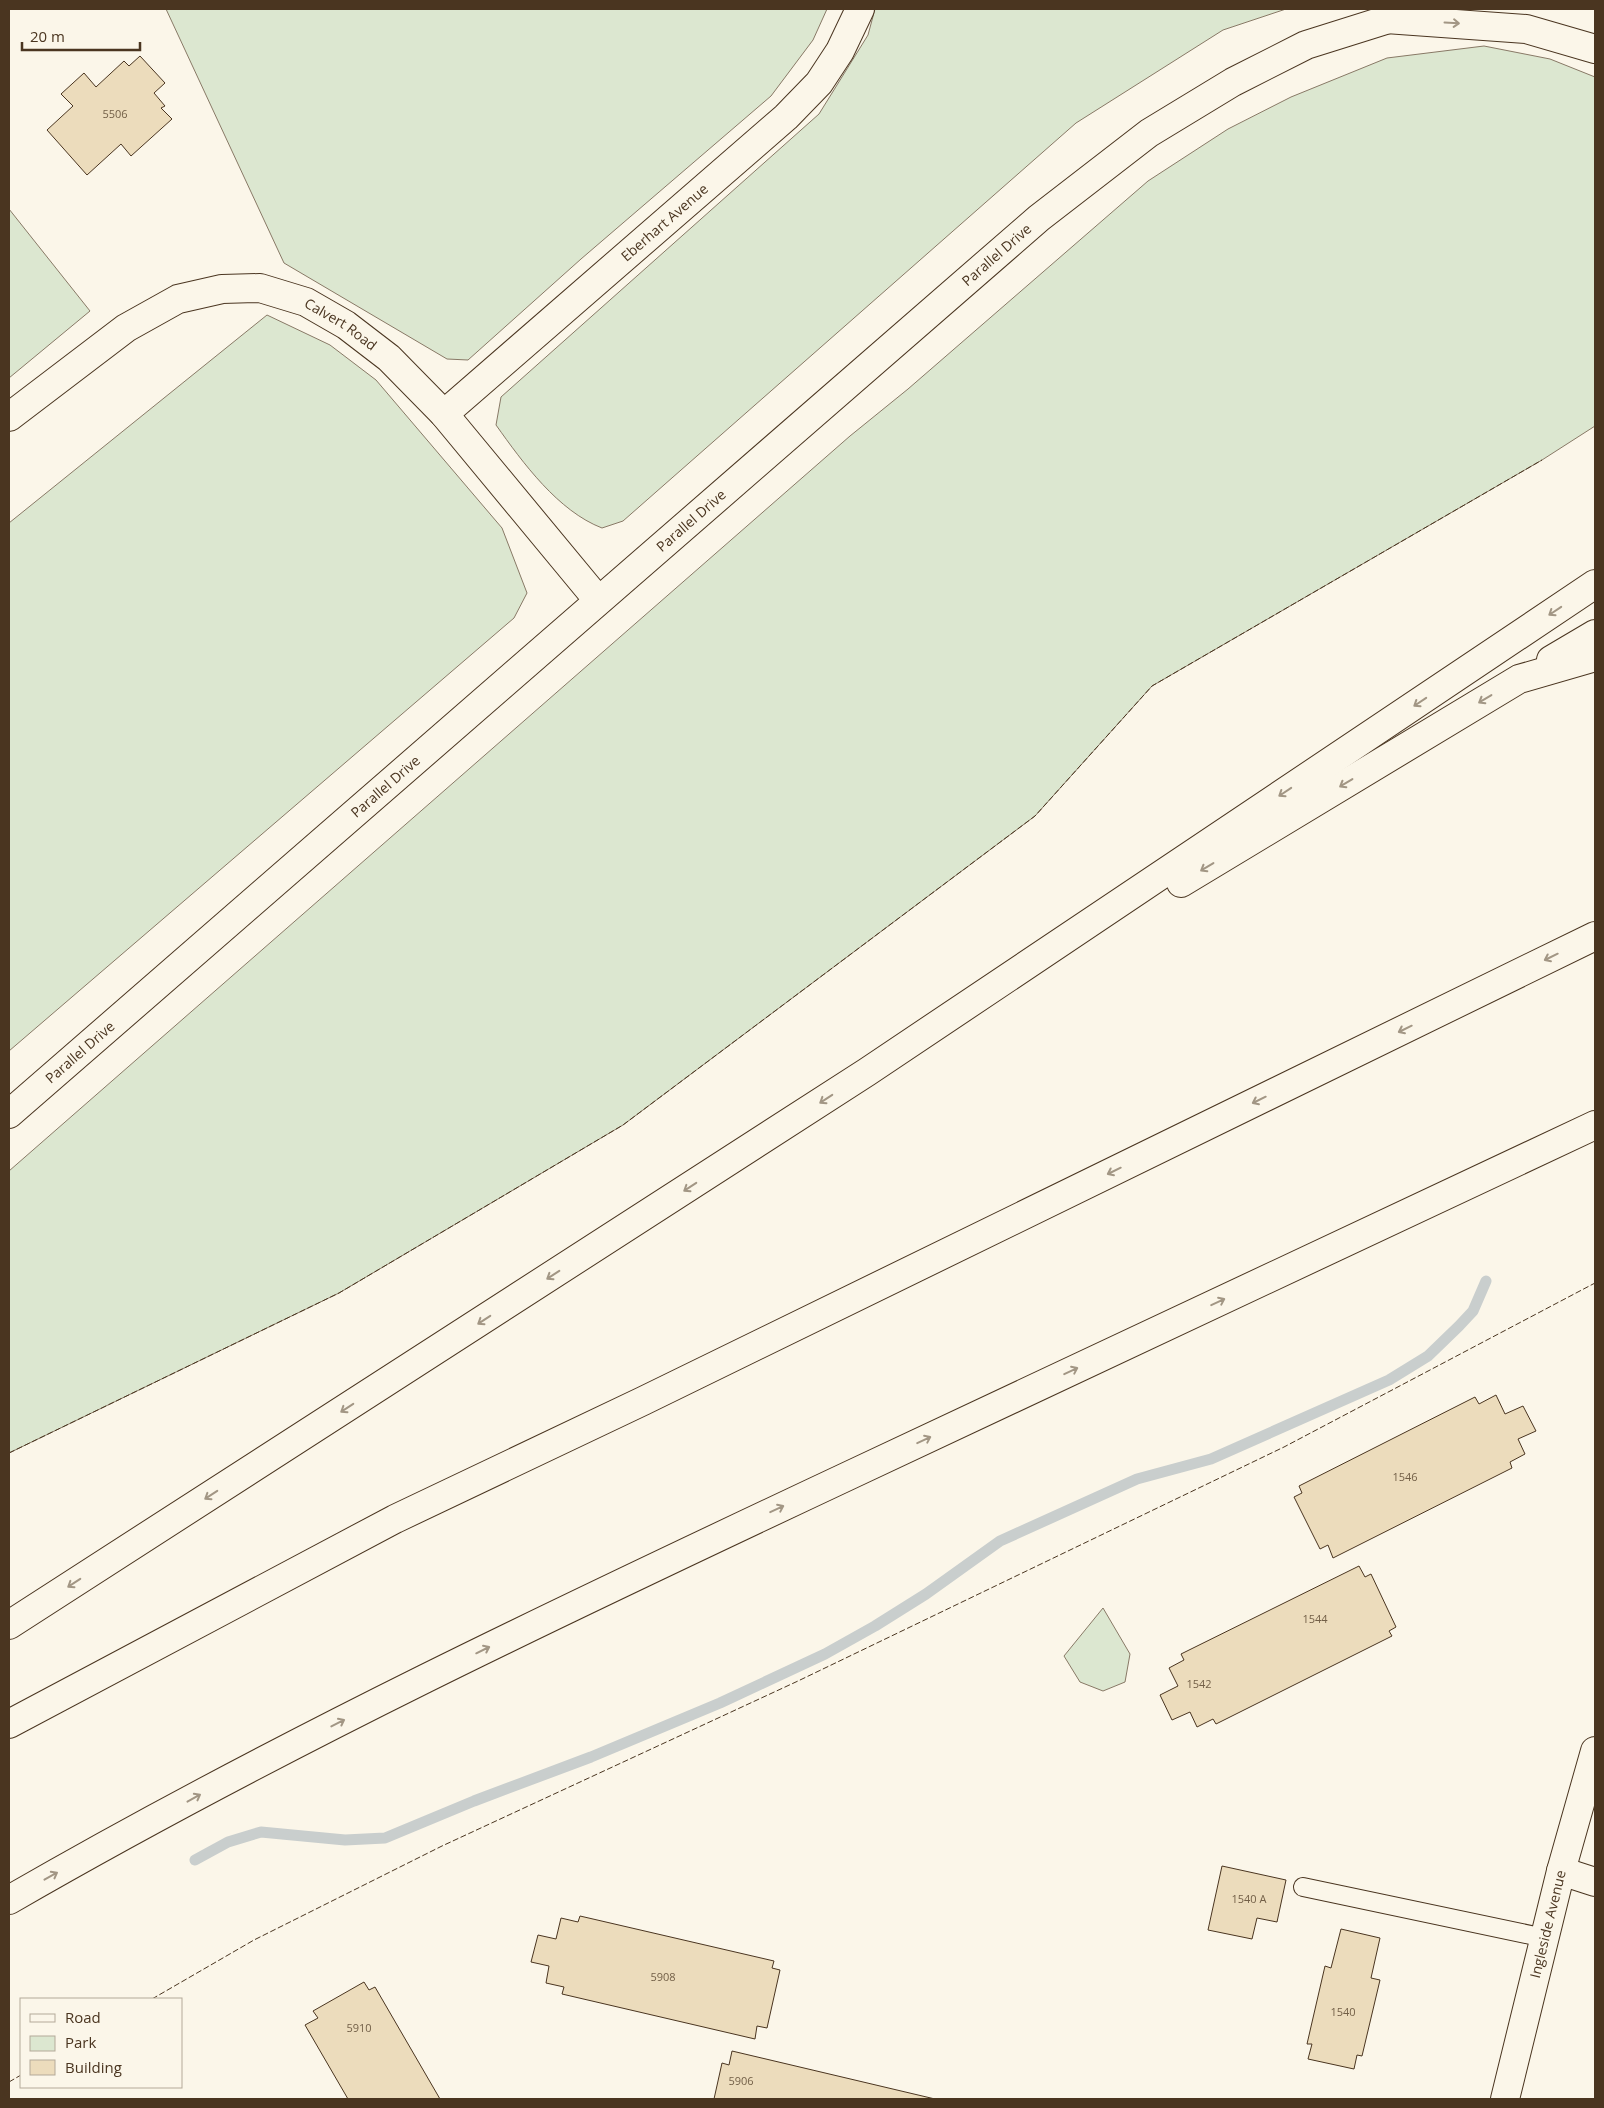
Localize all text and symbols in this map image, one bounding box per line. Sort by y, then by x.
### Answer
one-way arrow [1444,18,1460,27]
scale bar [22,20,140,52]
text: 20 m [30,26,65,46]
house number: 5506 [102,106,128,121]
street label: Eberhart Avenue [617,179,712,265]
street label: Parallel Drive [958,219,1035,290]
street label: Calvert Road [301,293,381,354]
street label: Parallel Drive [652,485,730,556]
one-way arrow [1548,606,1562,616]
one-way arrow [1479,695,1493,705]
one-way arrow [1413,697,1427,707]
street label: Parallel Drive [346,751,424,822]
one-way arrow [1340,779,1354,789]
one-way arrow [1278,787,1292,797]
one-way arrow [1200,863,1214,873]
one-way arrow [1544,952,1559,962]
street label: Parallel Drive [41,1016,118,1087]
one-way arrow [1398,1024,1413,1034]
one-way arrow [820,1094,834,1104]
one-way arrow [1252,1095,1267,1105]
one-way arrow [1106,1167,1121,1177]
one-way arrow [683,1181,697,1192]
one-way arrow [547,1270,561,1280]
one-way arrow [1210,1297,1225,1306]
one-way arrow [477,1314,491,1325]
one-way arrow [1063,1366,1078,1375]
one-way arrow [341,1403,355,1413]
one-way arrow [916,1435,931,1444]
house number: 1546 [1392,1469,1418,1484]
one-way arrow [204,1491,218,1501]
one-way arrow [769,1504,784,1514]
one-way arrow [67,1578,81,1589]
house number: 1544 [1302,1611,1328,1626]
one-way arrow [475,1645,490,1654]
house number: 1542 [1186,1676,1212,1691]
one-way arrow [330,1718,345,1727]
one-way arrow [186,1793,201,1802]
street label: Ingleside Avenue [1525,1868,1570,1980]
one-way arrow [44,1871,59,1881]
house number: 1540 A [1232,1891,1267,1906]
house number: 5908 [650,1969,676,1984]
legend [20,1998,182,2088]
house number: 1540 [1330,2004,1356,2019]
text: Road [65,2007,101,2027]
house number: 5910 [346,2020,372,2035]
text: Park [65,2032,96,2052]
text: Building [65,2057,122,2077]
house number: 5906 [728,2073,754,2088]

